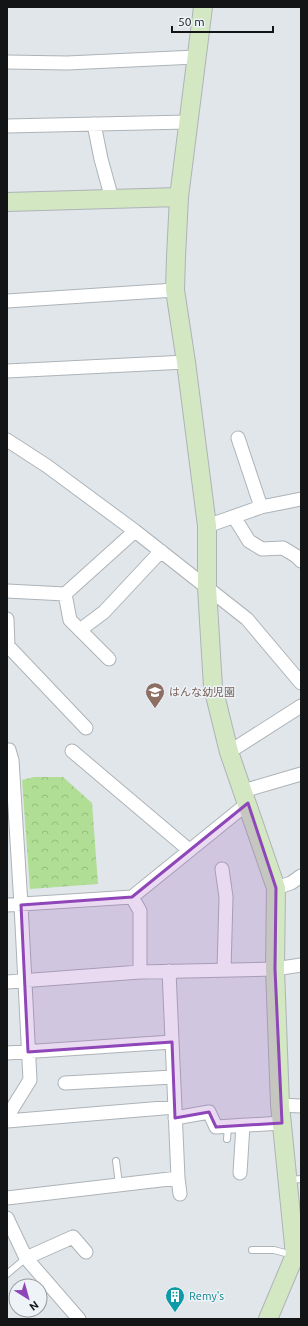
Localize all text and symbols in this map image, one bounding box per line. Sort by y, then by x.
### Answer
scale bar [172,8,273,34]
text: 50 m [178,15,205,28]
school or university icon: はんな幼児園 [144,681,166,709]
place label: はんな幼児園 [169,686,235,698]
north arrow [8,1278,48,1318]
building icon: Remy's [164,1285,186,1313]
place label: Remy's [189,1290,224,1302]
text: N [27,1299,41,1313]

